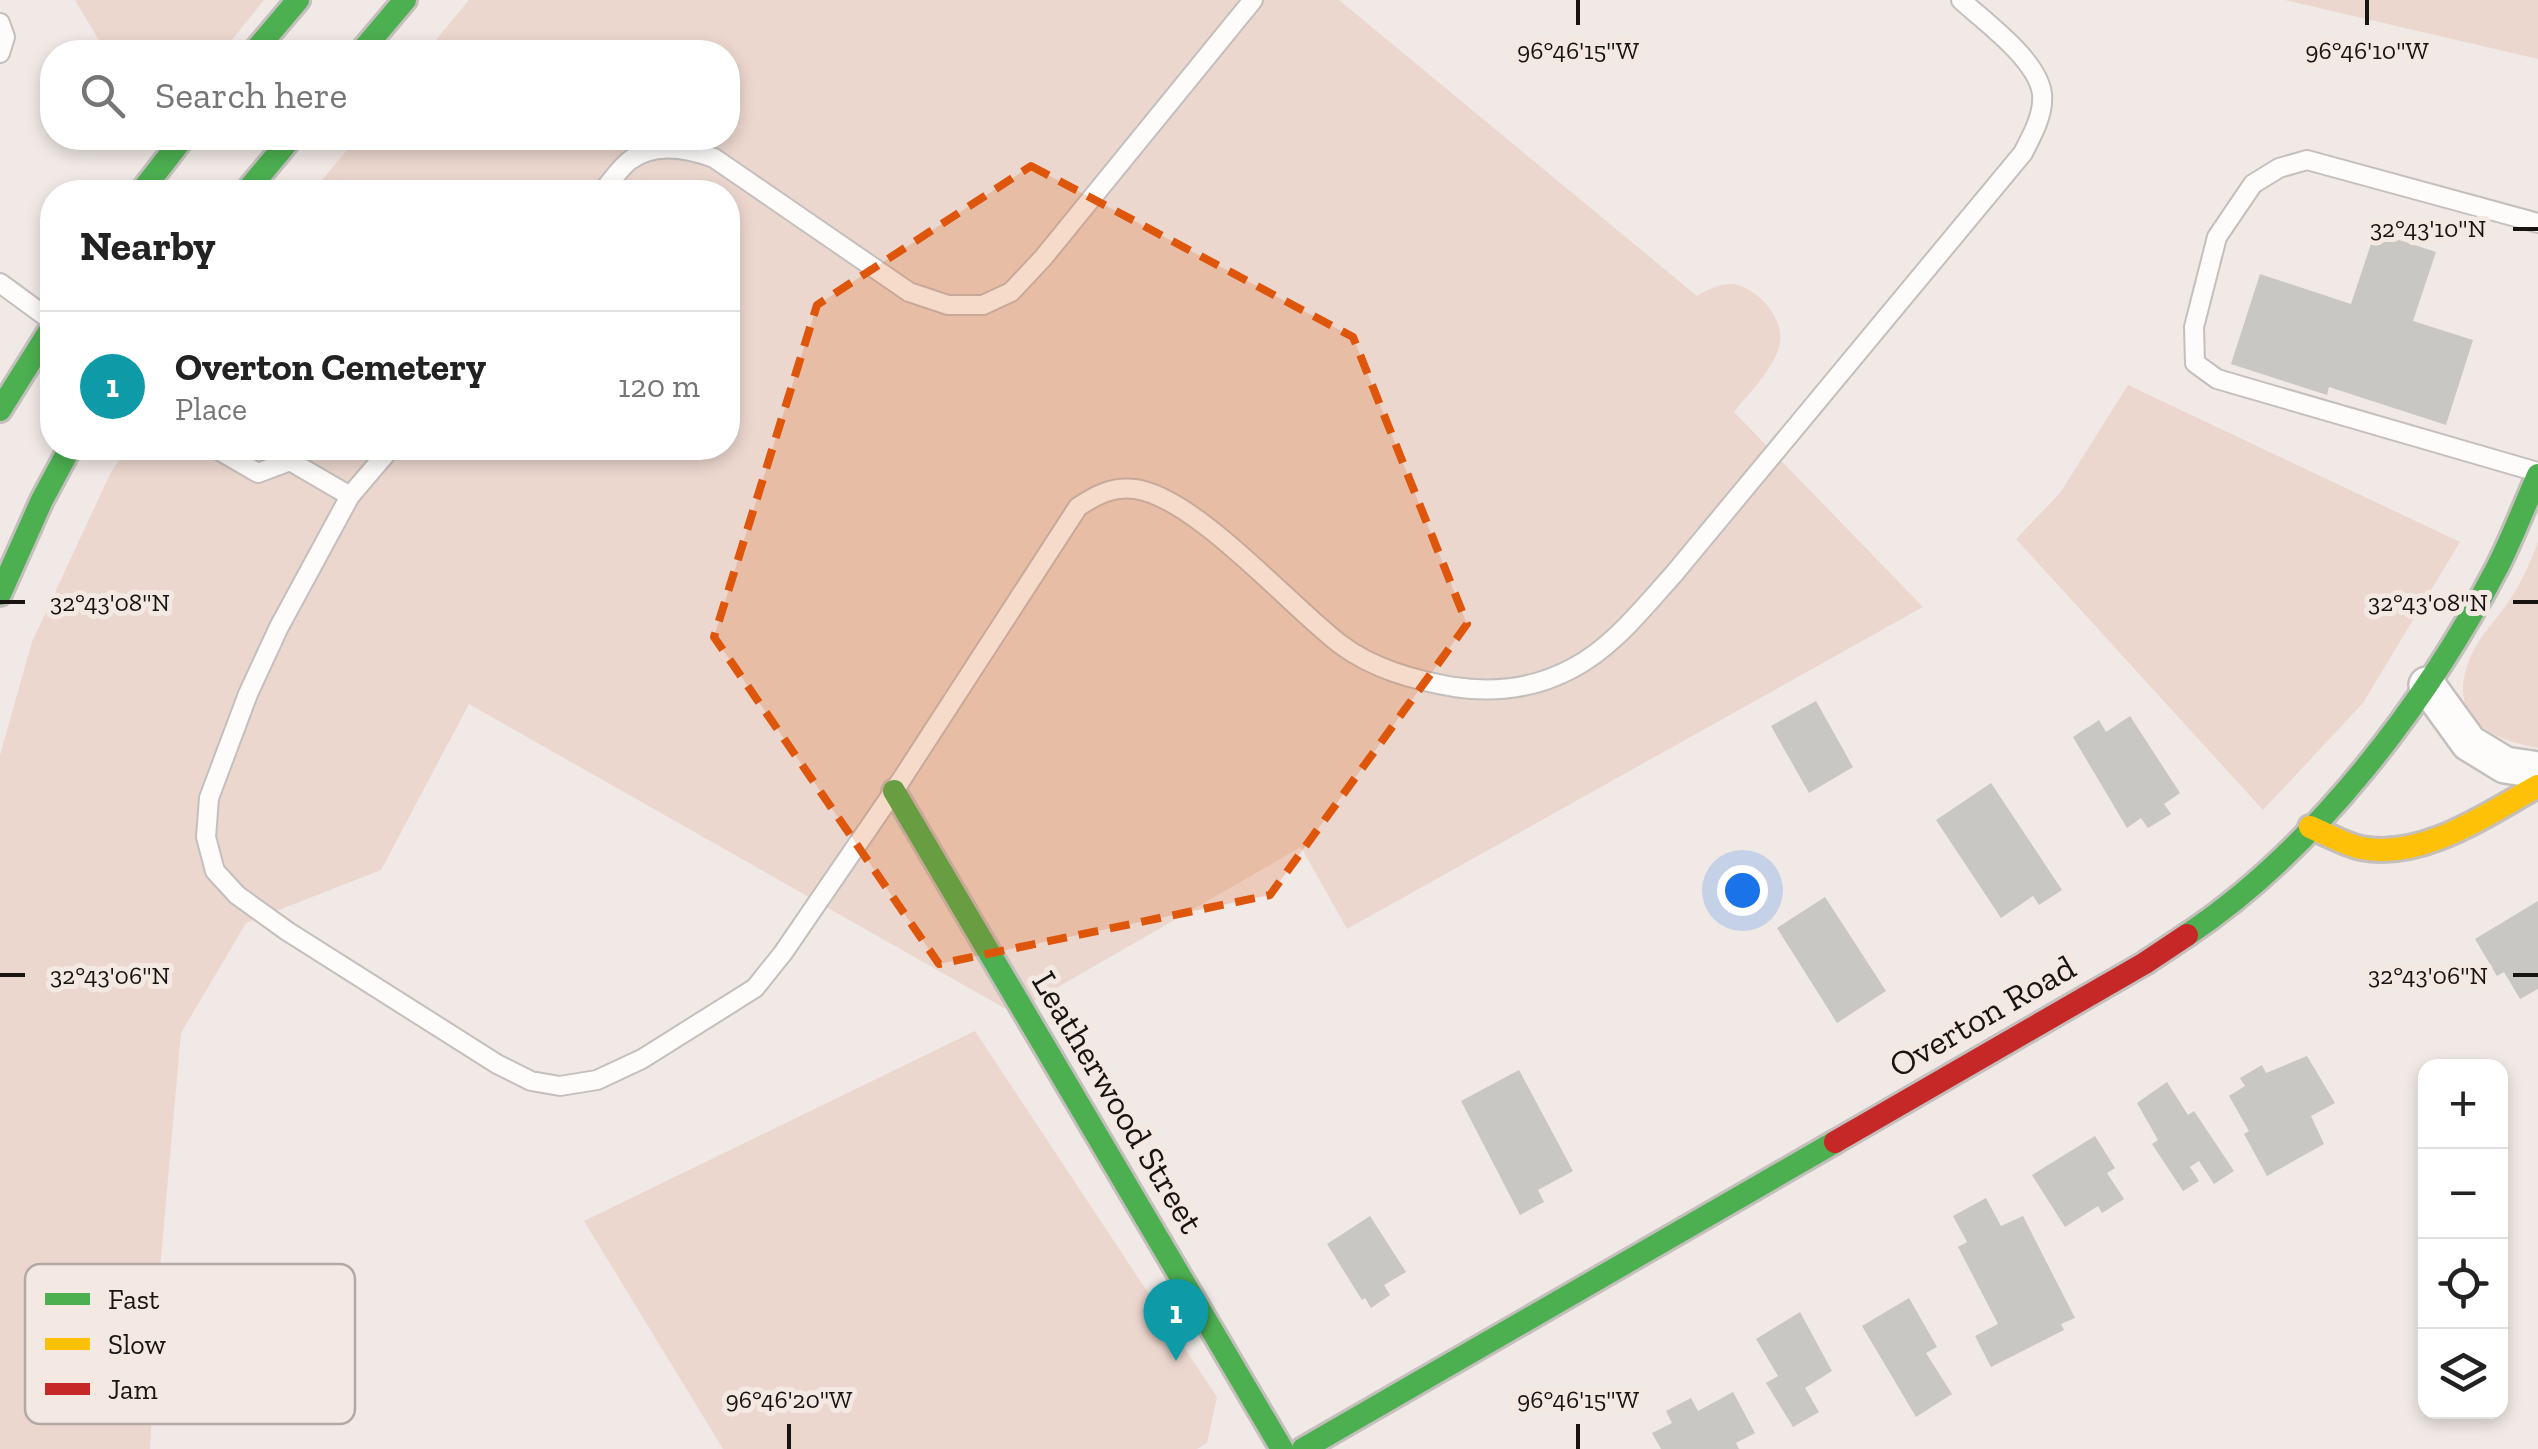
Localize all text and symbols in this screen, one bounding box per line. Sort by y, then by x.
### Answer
text: 96°46'15"W [1517,35,1640,65]
text: 96°46'10"W [2305,35,2429,65]
search box [40,40,740,150]
icon: search [75,68,130,123]
text: Search here [155,72,347,118]
text: 32°43'10"N [2370,213,2486,243]
text: Nearby [80,220,216,271]
text: Overton Cemetery [175,344,486,390]
text: 1 [106,367,119,405]
text: 120 m [618,367,700,405]
text: Place [175,390,247,428]
text: 32°43'08"N [50,587,170,617]
text: 32°43'08"N [2368,587,2488,617]
your location [1717,865,1768,916]
street label: Overton Road [1881,946,2083,1086]
text: 32°43'06"N [50,960,170,990]
text: 32°43'06"N [2368,960,2488,990]
street label: Leatherwood Street [1023,964,1213,1240]
map controls [2418,1059,2508,1419]
button: + [2418,1059,2508,1149]
button: − [2418,1149,2508,1239]
button: locate [2418,1239,2508,1329]
legend [25,1264,355,1424]
pin: 1 [1144,1278,1208,1361]
text: Fast [108,1283,160,1316]
text: Slow [108,1328,166,1361]
button: layers [2418,1329,2508,1419]
text: Jam [108,1373,158,1406]
text: 96°46'20"W [726,1384,853,1414]
text: 96°46'15"W [1517,1384,1640,1414]

